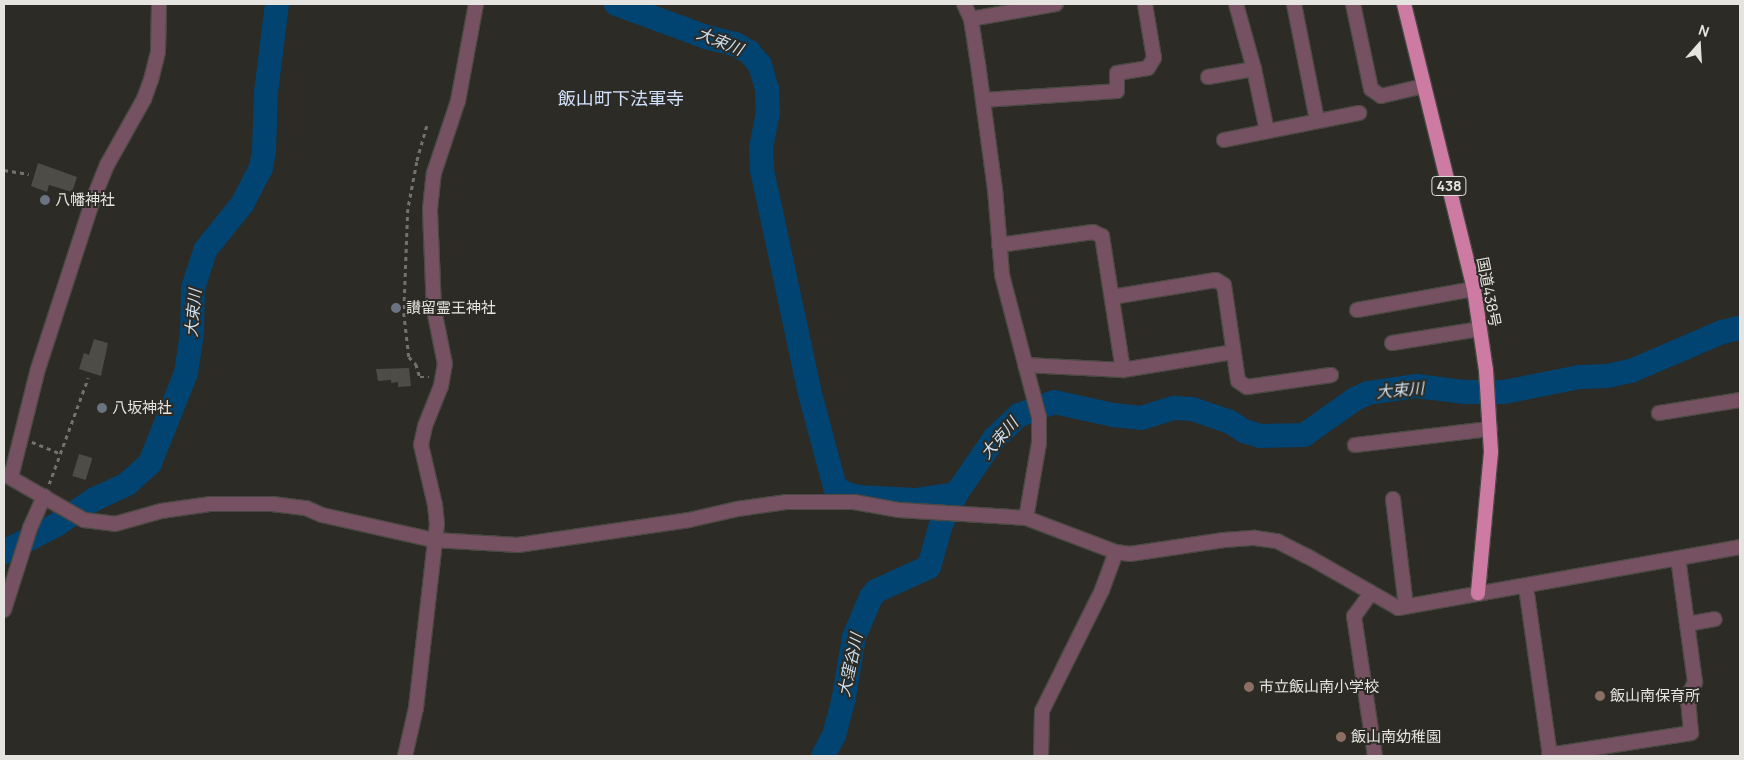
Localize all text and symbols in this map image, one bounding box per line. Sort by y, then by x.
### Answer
north arrow [1674,20,1724,70]
text: N [1696,20,1712,41]
water label: 大束川 [694,23,746,59]
district label: 飯山町下法軍寺 [558,87,684,109]
road number: 438 [1430,175,1468,198]
place label: 八幡神社 [55,191,115,209]
marker: 八幡神社 [39,194,51,206]
street label: 国道438号 [1473,256,1505,328]
water label: 大束川 [181,288,205,338]
place label: 讃留霊王神社 [406,299,496,317]
marker: 讃留霊王神社 [390,302,402,314]
water label: 大束川 [1375,378,1425,402]
place label: 八坂神社 [112,399,172,417]
marker: 八坂神社 [96,402,108,414]
water label: 大束川 [976,414,1022,462]
water label: 大窪谷川 [834,632,866,698]
place label: 市立飯山南小学校 [1259,678,1379,696]
marker: 市立飯山南小学校 [1243,681,1255,693]
place label: 飯山南保育所 [1610,687,1700,705]
marker: 飯山南保育所 [1594,690,1606,702]
place label: 飯山南幼稚園 [1351,728,1441,746]
marker: 飯山南幼稚園 [1335,731,1347,743]

